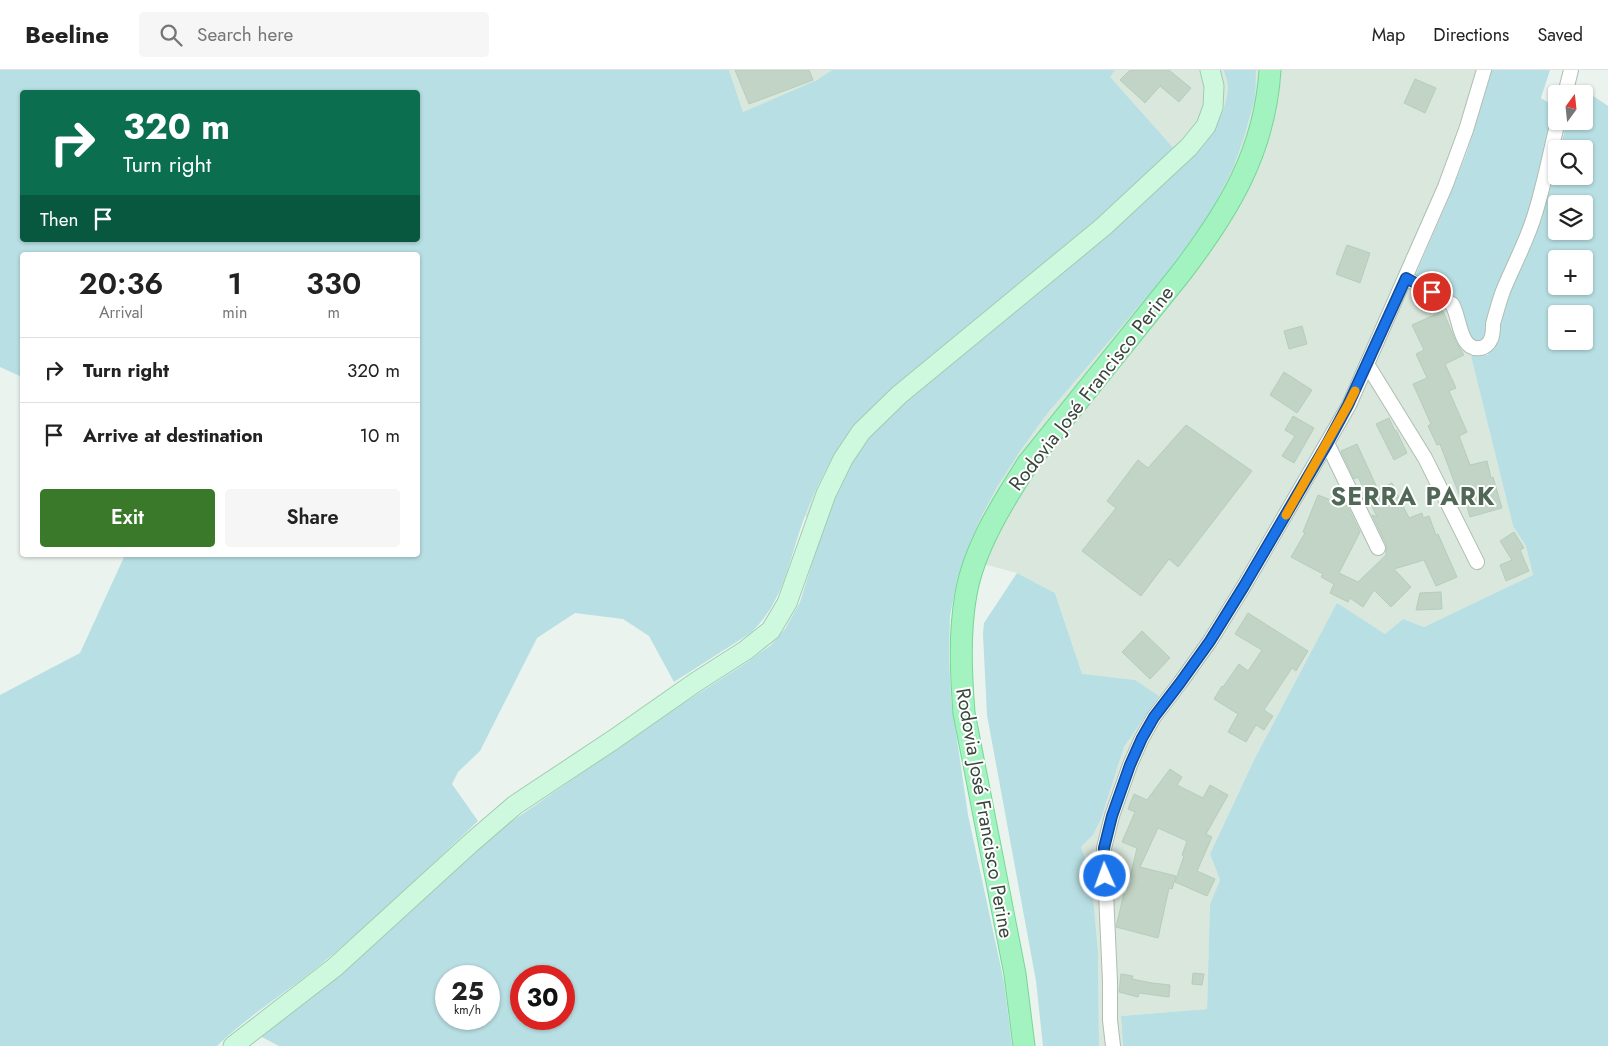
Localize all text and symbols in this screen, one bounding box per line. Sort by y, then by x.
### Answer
search box [139,12,489,57]
text: Beeline [25,17,109,52]
icon: search [157,21,185,49]
text: Search here [197,21,293,48]
text: Map [1372,22,1405,48]
text: Directions [1433,22,1509,48]
text: Saved [1537,22,1583,48]
north arrow [1548,85,1592,130]
map controls [1548,85,1593,350]
text: 320 m [123,102,230,152]
icon: right [40,110,105,175]
button: search [1548,140,1593,185]
text: Turn right [123,148,211,180]
button: layers [1548,195,1593,240]
icon: arrive [89,205,117,233]
text: Then [40,206,79,233]
button: + [1548,250,1593,295]
text: 20:36 [79,262,164,305]
text: 1 [227,262,242,305]
text: 330 [306,262,361,305]
pin [1411,271,1453,313]
icon: arrive [1418,278,1446,306]
street label: Rodovia José Francisco Perine [1002,280,1181,497]
text: Arrival [99,301,143,324]
text: min [222,301,247,324]
text: m [327,301,340,324]
button: − [1548,305,1593,350]
icon: right [40,356,68,384]
text: Turn right [83,357,169,384]
text: 320 m [347,357,400,384]
icon: arrive [40,421,68,449]
text: Arrive at destination [83,422,263,449]
text: 10 m [360,422,400,449]
district label: SERRA PARK [1331,478,1495,514]
button: Exit [40,489,215,547]
button: Share [225,489,400,547]
street label: Rodovia José Francisco Perine [948,686,1021,940]
position arrow [1078,849,1130,901]
speed limit sign: 30 [510,965,575,1030]
text: 25 [451,973,484,1009]
text: km/h [454,1001,481,1019]

